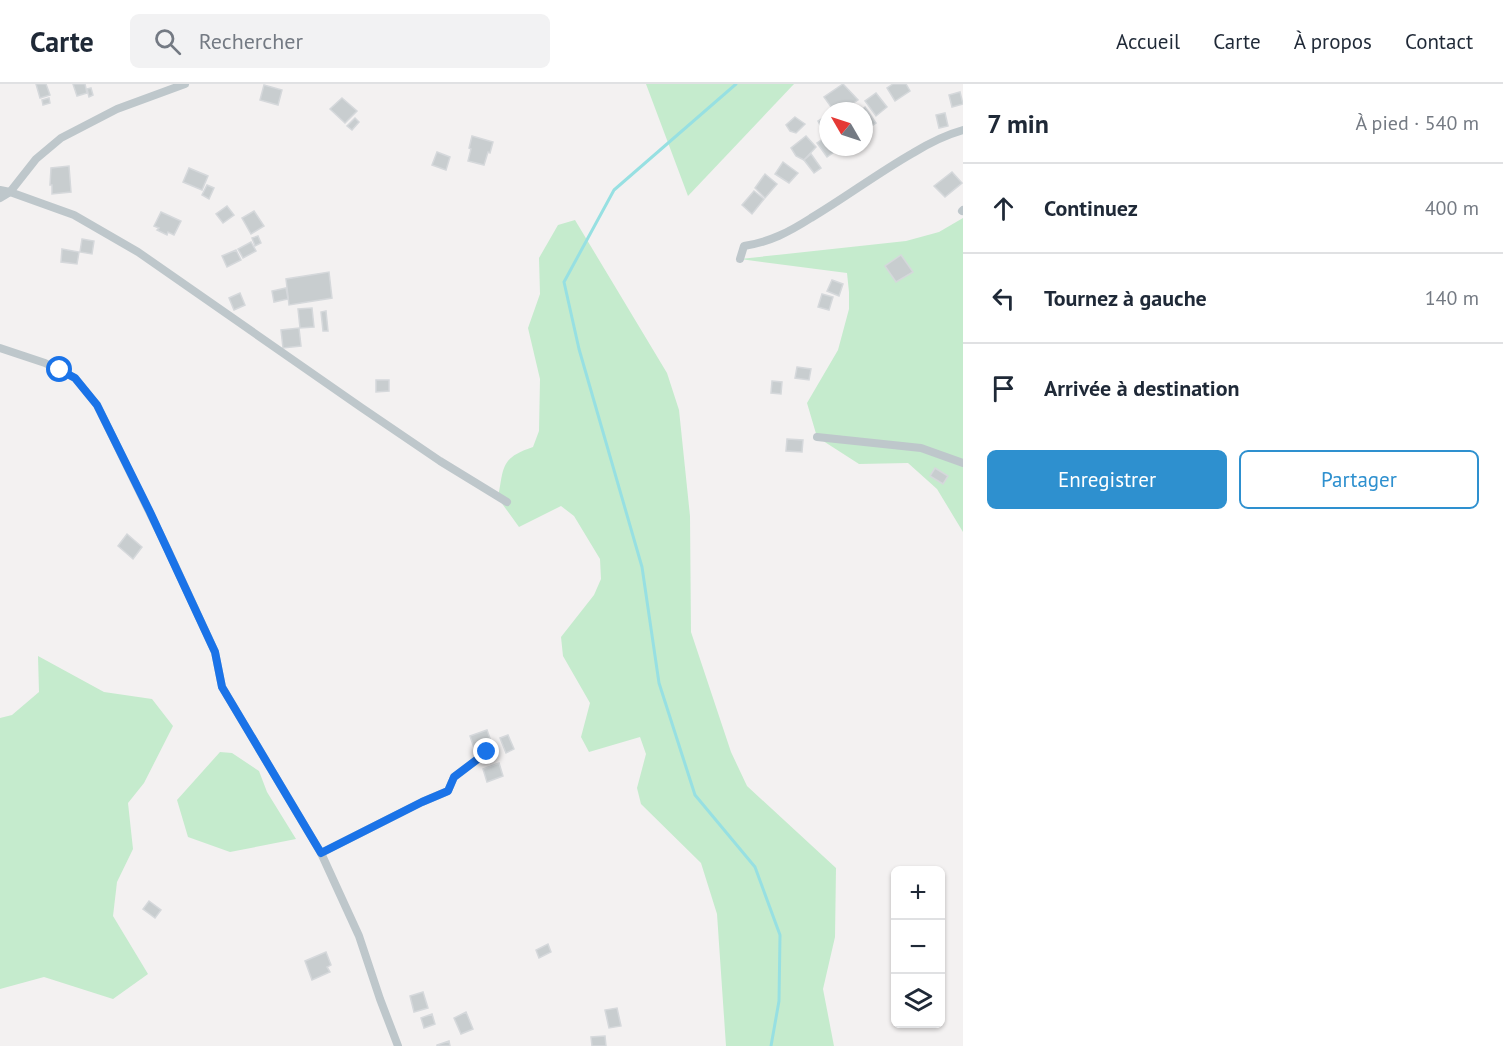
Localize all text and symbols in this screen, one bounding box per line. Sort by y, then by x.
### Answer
search box [130,14,550,68]
text: Carte [30,23,94,60]
icon: search [151,25,184,58]
text: Rechercher [199,27,303,55]
text: Accueil [1116,28,1180,55]
text: Carte [1213,28,1261,55]
text: À propos [1294,28,1372,55]
text: Contact [1405,28,1473,55]
north arrow [819,102,873,156]
text: 7 min [987,107,1049,140]
text: À pied · 540 m [1355,110,1479,136]
icon: ahead [987,192,1020,225]
text: Continuez [1044,194,1138,222]
text: 400 m [1425,195,1479,221]
icon: left [987,282,1020,315]
text: Tournez à gauche [1044,284,1207,312]
text: 140 m [1425,285,1479,311]
route start [46,356,72,382]
icon: arrive [987,372,1020,405]
text: Arrivée à destination [1044,374,1240,402]
button: Enregistrer [987,450,1227,509]
button: Partager [1239,450,1479,509]
route end [473,738,499,764]
map controls [891,866,945,1028]
button: + [891,866,945,920]
button: − [891,920,945,974]
button: layers [891,974,945,1028]

